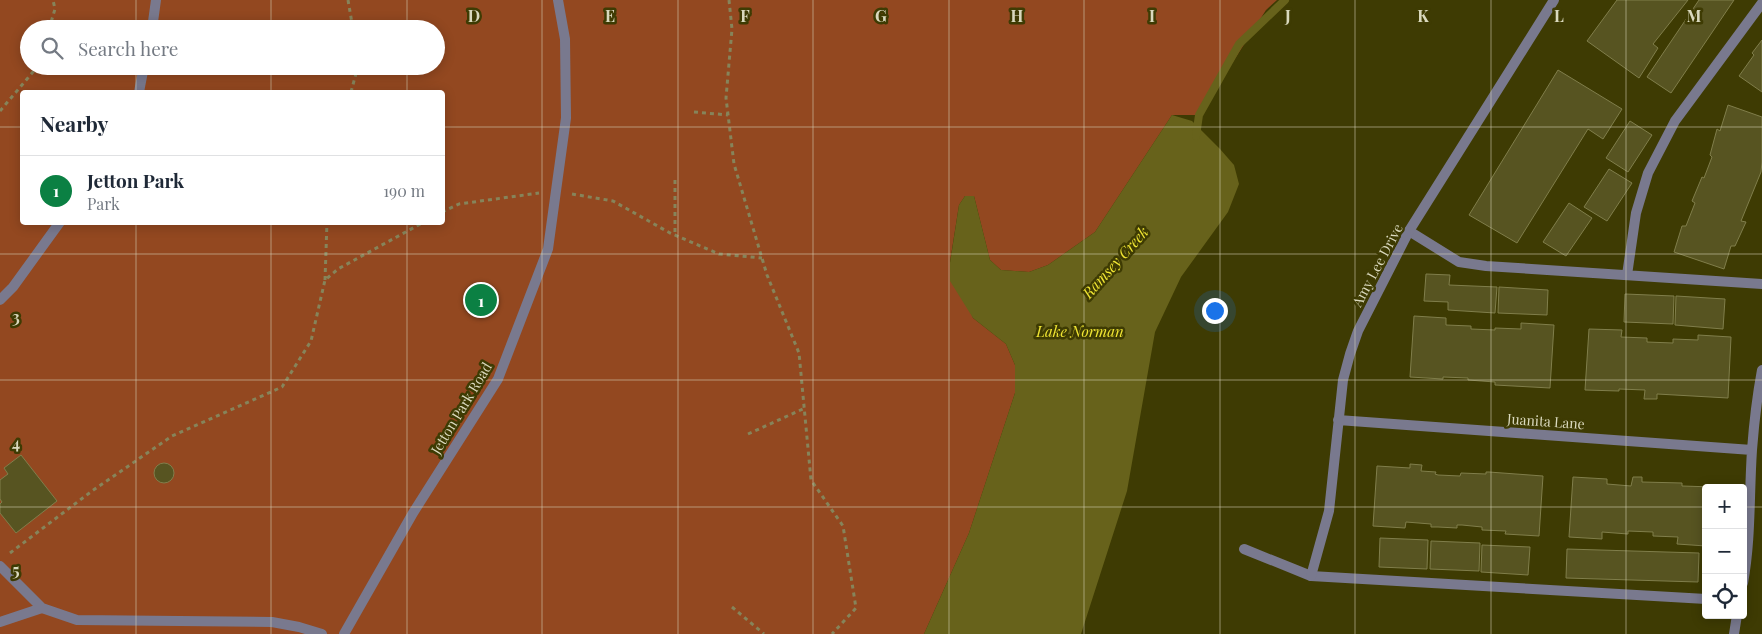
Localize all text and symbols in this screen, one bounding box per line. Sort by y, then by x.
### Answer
text: D [468,5,480,26]
text: E [605,5,615,26]
text: F [740,5,750,26]
text: G [875,5,887,26]
text: H [1011,5,1024,26]
text: I [1149,5,1155,26]
text: J [1284,5,1291,26]
text: K [1417,5,1429,26]
text: L [1554,5,1564,26]
text: M [1687,5,1702,26]
search box [20,20,445,75]
icon: search [38,34,66,62]
text: Search here [78,35,178,61]
text: Nearby [40,109,109,137]
text: Jetton Park [87,167,184,193]
text: 1 [53,180,59,201]
text: 190 m [383,180,425,201]
text: Park [87,193,120,214]
street label: Amy Lee Drive [1347,220,1407,311]
water label: Ramsey Creek [1077,222,1153,303]
pin: 1 [465,281,497,319]
your location [1202,298,1228,324]
text: 3 [12,306,20,327]
water label: Lake Norman [1035,321,1124,341]
street label: Jetton Park Road [426,358,496,458]
street label: Juanita Lane [1506,409,1585,433]
text: 4 [12,432,20,453]
map controls [1702,484,1747,619]
button: + [1702,484,1747,529]
button: − [1702,529,1747,574]
text: 5 [12,559,20,580]
button: locate [1702,574,1747,619]

